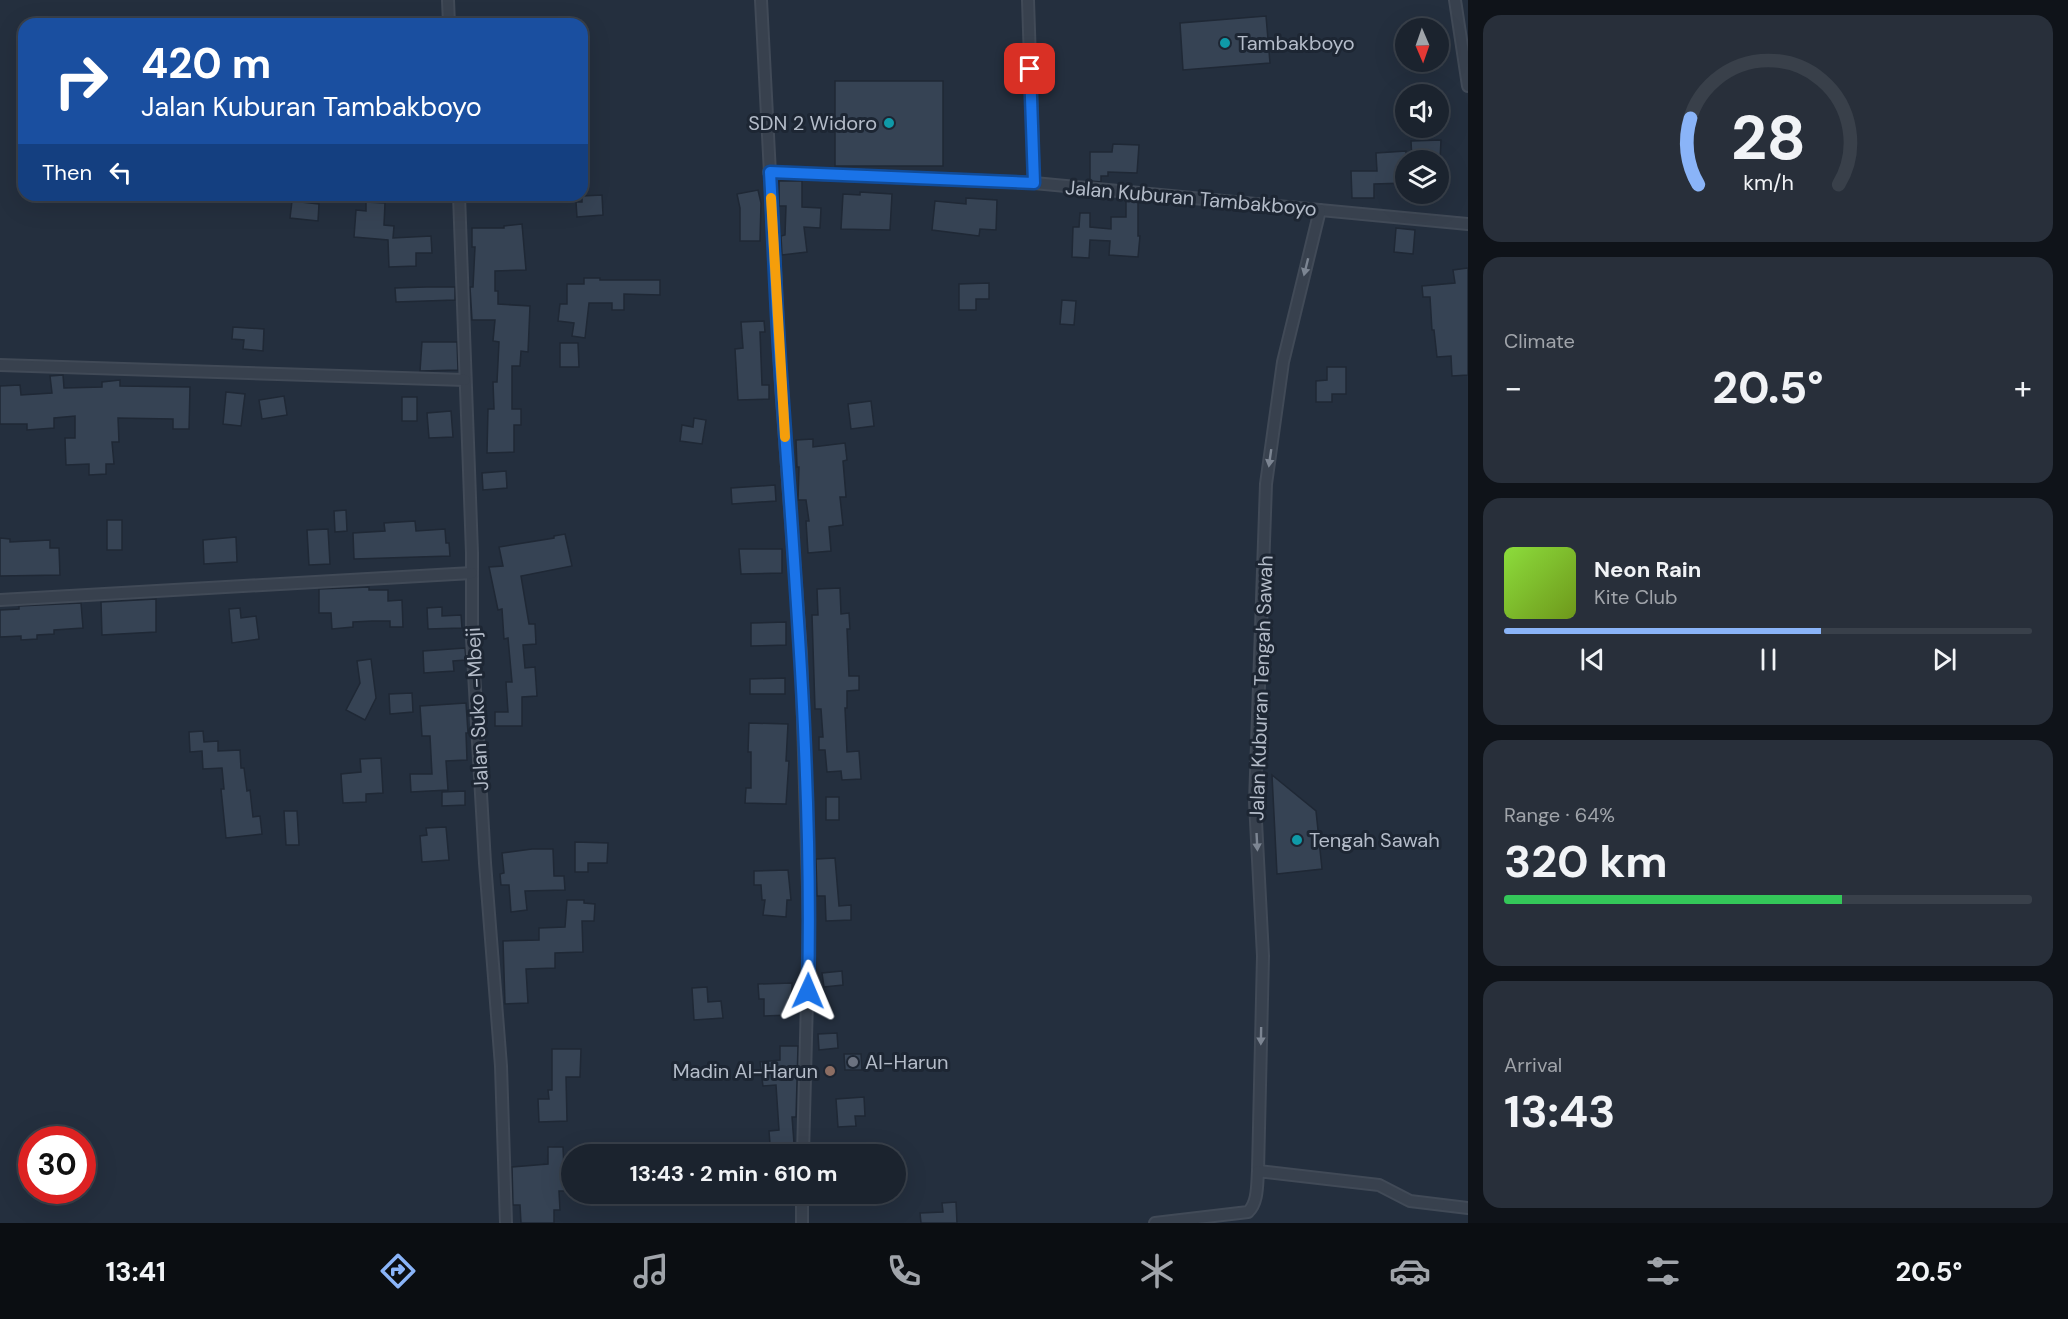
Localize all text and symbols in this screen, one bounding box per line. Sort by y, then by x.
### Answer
north arrow [1395,18,1449,72]
map controls [1395,18,1449,204]
place label: Tambakboyo [1237,30,1355,56]
text: 420 m [141,36,271,91]
marker: Tambakboyo [1218,36,1232,50]
icon: right [42,42,120,120]
pin [1004,43,1055,94]
icon: arrive [1013,52,1046,85]
button: sound [1395,84,1449,138]
text: Jalan Kuburan Tambakboyo [141,89,482,124]
text: 28 [1730,97,1806,178]
place label: SDN 2 Widoro [748,110,877,136]
marker: SDN 2 Widoro [882,116,896,130]
button: layers [1395,150,1449,204]
icon: left [104,156,137,189]
text: Then [42,158,92,187]
text: km/h [1743,170,1793,198]
street label: Jalan Kuburan Tambakboyo [1064,174,1318,222]
one-way arrow [1301,258,1311,276]
text: Climate [1504,328,1575,354]
text: 20.5° [1712,358,1824,417]
text: − [1504,366,1522,409]
text: + [2014,366,2032,409]
one-way arrow [1265,449,1275,468]
street label: Jalan Kuburan Tengah Sawah [1243,555,1279,821]
text: Neon Rain [1594,555,1701,584]
text: Kite Club [1594,584,1678,610]
street label: Jalan Suko -Mbeji [460,627,494,791]
icon: previous [1576,643,1609,676]
icon: pause [1752,643,1785,676]
icon: next [1928,643,1961,676]
text: Range · 64% [1504,802,1615,828]
place label: Tengah Sawah [1309,827,1440,853]
one-way arrow [1253,832,1262,851]
text: 320 km [1504,832,1668,891]
marker: Tengah Sawah [1290,833,1304,847]
position arrow [776,959,840,1023]
one-way arrow [1256,1027,1266,1046]
place label: Al-Harun [865,1049,948,1075]
text: Arrival [1504,1052,1562,1078]
marker: Al-Harun [846,1055,860,1069]
place label: Madin Al-Harun [673,1058,818,1084]
marker: Madin Al-Harun [823,1064,837,1078]
text: 13:43 [1504,1082,1615,1141]
speed limit sign: 30 [18,1126,96,1204]
text: 13:43 · 2 min · 610 m [630,1159,837,1188]
icon: directions [377,1250,419,1292]
icon: music [630,1250,672,1292]
icon: phone [883,1250,925,1292]
icon: climate [1136,1250,1178,1292]
icon: car [1389,1250,1431,1292]
icon: filters [1642,1250,1684,1292]
text: 13:41 [106,1254,166,1289]
text: 20.5° [1896,1254,1962,1289]

